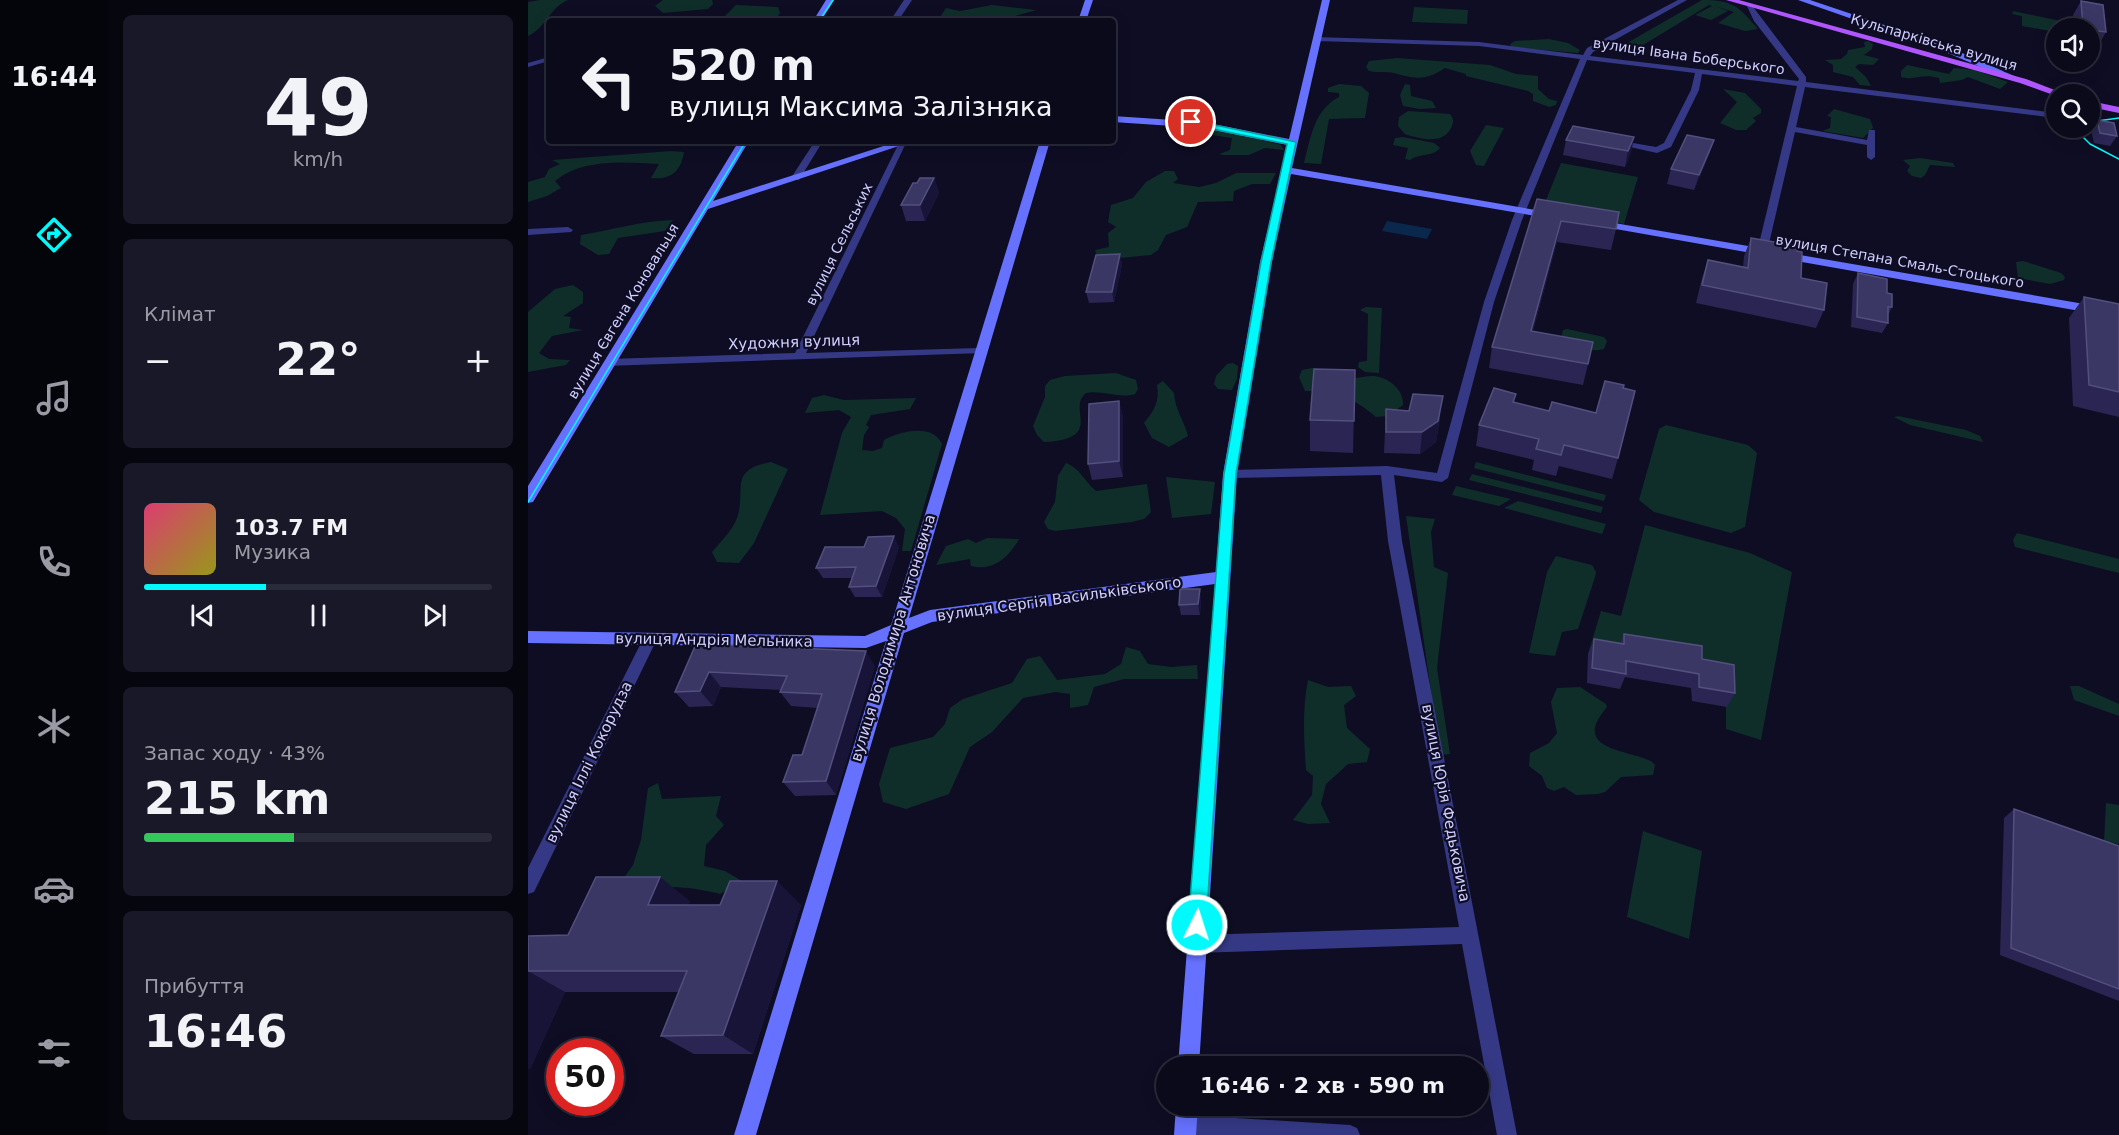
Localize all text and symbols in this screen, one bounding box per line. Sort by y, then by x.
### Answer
street label: Кульпарківська вулиця [1849,11,2019,73]
map controls [2046,18,2100,138]
button: sound [2046,18,2100,72]
street label: вулиця Івана Боберського [1592,35,1786,77]
text: 520 m [669,41,815,90]
icon: left [570,42,648,120]
text: 16:44 [11,61,97,92]
text: 49 [264,63,372,153]
button: search [2046,84,2100,138]
text: вулиця Максима Залізняка [669,91,1053,122]
pin [1165,96,1216,147]
icon: arrive [1174,105,1207,138]
text: km/h [293,147,343,171]
street label: вулиця Сельських [802,180,876,308]
icon: directions [33,214,75,256]
street label: вулиця Євгена Коновальця [564,221,682,401]
street label: вулиця Степана Смаль-Стоцького [1775,231,2025,291]
text: Клімат [144,302,216,326]
street label: Художня вулиця [728,331,860,353]
text: 22° [275,333,361,386]
text: − [144,341,172,380]
text: + [464,341,492,380]
icon: music [33,377,75,419]
street label: вулиця Володимира Антоновича [847,512,939,764]
text: 103.7 FM [234,515,348,540]
text: Музика [234,540,311,564]
icon: phone [33,541,75,583]
street label: вулиця Сергія Васильківського [936,573,1182,625]
icon: previous [186,599,219,632]
icon: pause [302,599,335,632]
icon: next [418,599,451,632]
street label: вулиця Андрія Мельника [615,629,813,651]
street label: вулиця Іллі Кокорудза [542,678,636,846]
street label: вулиця Юрія Федьковича [1418,703,1474,903]
icon: climate [33,705,75,747]
text: Запас ходу · 43% [144,741,325,765]
text: 215 km [144,772,330,825]
icon: car [33,868,75,910]
position arrow [1165,893,1229,957]
text: Прибуття [144,974,244,998]
text: 16:46 [144,1005,287,1058]
icon: filters [33,1032,75,1074]
speed limit sign: 50 [546,1038,624,1116]
text: 16:46 · 2 хв · 590 m [1200,1073,1445,1098]

